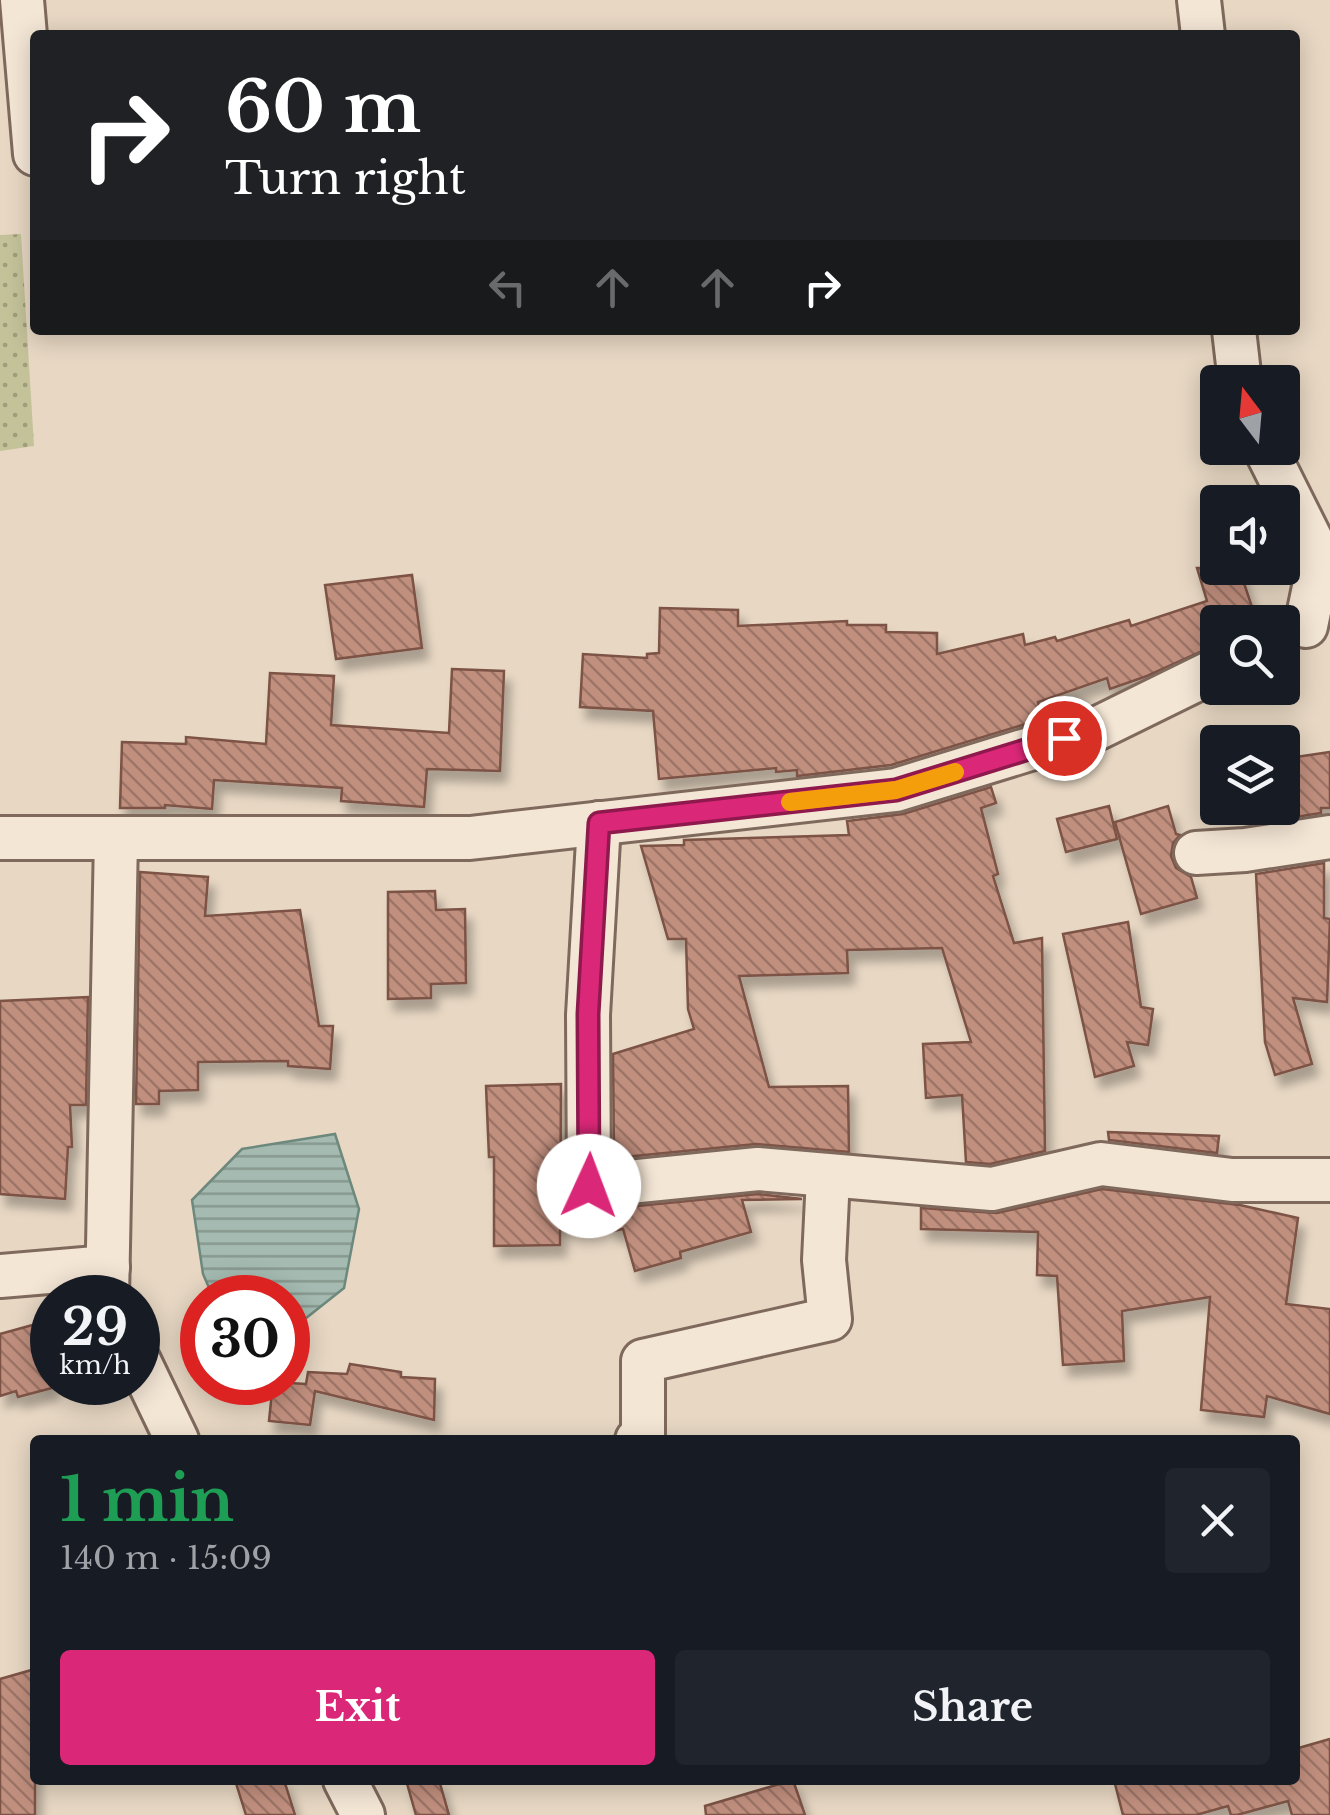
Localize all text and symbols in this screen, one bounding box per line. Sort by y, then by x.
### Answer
text: 60 m [225,64,421,151]
icon: right [60,70,190,200]
text: Turn right [225,150,466,206]
icon: left [480,260,535,315]
icon: ahead [585,260,640,315]
icon: ahead [690,260,745,315]
icon: right [795,260,850,315]
north arrow [1200,365,1300,465]
map controls [1200,365,1300,825]
button: sound [1200,485,1300,585]
button: search [1200,605,1300,705]
pin [1022,696,1107,781]
icon: arrive [1037,711,1092,766]
button: layers [1200,725,1300,825]
position arrow [537,1134,641,1238]
speed limit sign: 30 [180,1275,310,1405]
text: 29 [62,1296,128,1359]
text: km/h [60,1350,130,1381]
text: 1 min [60,1463,234,1537]
button: close [1165,1468,1270,1573]
text: 140 m · 15:09 [60,1538,272,1578]
button: Exit [60,1650,655,1765]
button: Share [675,1650,1270,1765]

